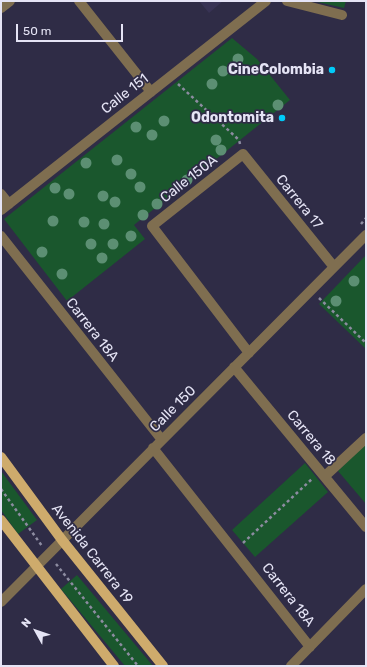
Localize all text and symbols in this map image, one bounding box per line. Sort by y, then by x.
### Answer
scale bar [18,16,125,42]
text: 50 m [23,24,51,38]
place label: CineColombia [228,62,324,78]
marker: CineColombia [327,65,337,75]
street label: Calle 151 [98,70,152,118]
place label: Odontomita [191,110,274,126]
marker: Odontomita [277,113,287,123]
street label: Calle 150A [157,152,221,206]
street label: Carrera 17 [272,171,326,233]
street label: Carrera 18A [62,295,122,365]
street label: Calle 150 [146,382,200,436]
street label: Carrera 18 [283,407,339,469]
street label: Avenida Carrera 19 [48,501,136,607]
street label: Carrera 18A [258,560,318,630]
north arrow [16,611,56,651]
text: N [19,616,34,630]

